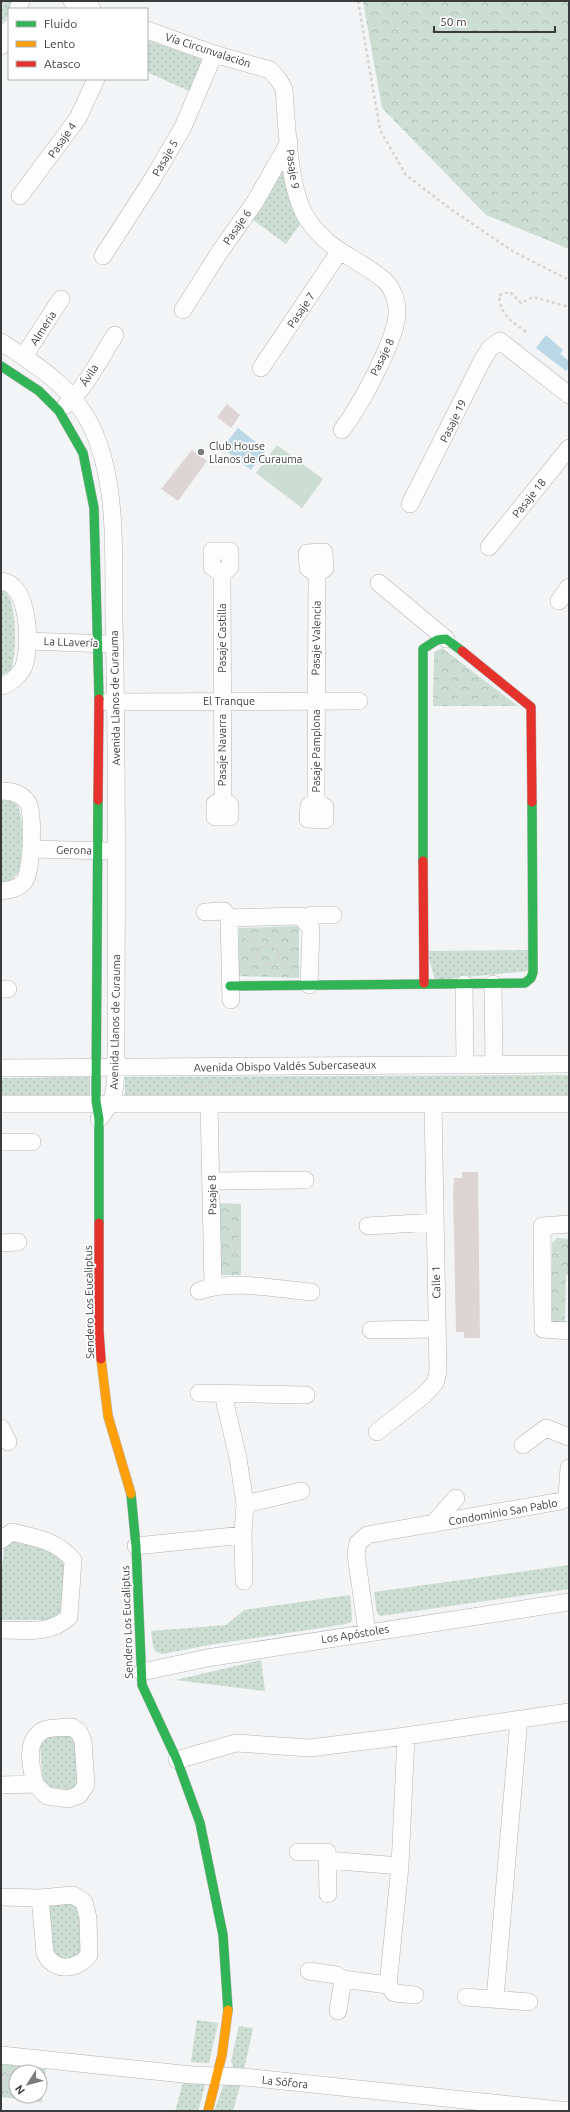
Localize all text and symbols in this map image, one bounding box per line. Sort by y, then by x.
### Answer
legend [8,8,148,80]
scale bar [434,8,555,34]
text: 50 m [440,15,467,28]
text: Fluido [44,17,77,30]
street label: Vía Circunvalación [164,30,252,70]
text: Lento [44,37,75,50]
text: Atasco [44,57,80,70]
street label: Pasaje 4 [46,120,78,160]
street label: Pasaje 5 [150,138,180,178]
street label: Pasaje 9 [284,148,302,190]
street label: Pasaje 6 [221,207,253,247]
street label: Pasaje 7 [285,290,317,330]
street label: Almeria [28,309,58,347]
street label: Pasaje 8 [368,336,396,378]
street label: Ávila [77,361,100,388]
street label: Pasaje 19 [437,398,469,444]
place label: Club House Llanos de Curauma [209,440,302,465]
marker: Club House Llanos de Curauma [196,447,206,457]
street label: Pasaje 18 [510,476,548,520]
street label: Pasaje Valencia [309,600,323,676]
street label: Pasaje Castilla [216,603,228,673]
street label: Avenida Llanos de Curauma [108,630,122,766]
street label: La LLavería [44,635,98,649]
street label: El Tranque [203,695,255,707]
street label: Pasaje Pamplona [310,709,322,793]
street label: Pasaje Navarra [216,714,228,786]
street label: Gerona [56,844,92,856]
street label: Avenida Llanos de Curauma [108,954,122,1090]
street label: Avenida Obispo Valdés Subercaseaux [194,1058,377,1074]
street label: Pasaje 8 [206,1175,218,1215]
street label: Sendero Los Eucaliptus [82,1245,96,1359]
street label: Calle 1 [430,1265,442,1299]
street label: Condominio San Pablo [448,1496,558,1528]
street label: Sendero Los Eucaliptus [119,1565,135,1679]
street label: Los Apóstoles [320,1623,390,1645]
north arrow [8,2064,48,2104]
street label: La Sófora [261,2074,309,2090]
text: N [13,2083,27,2097]

